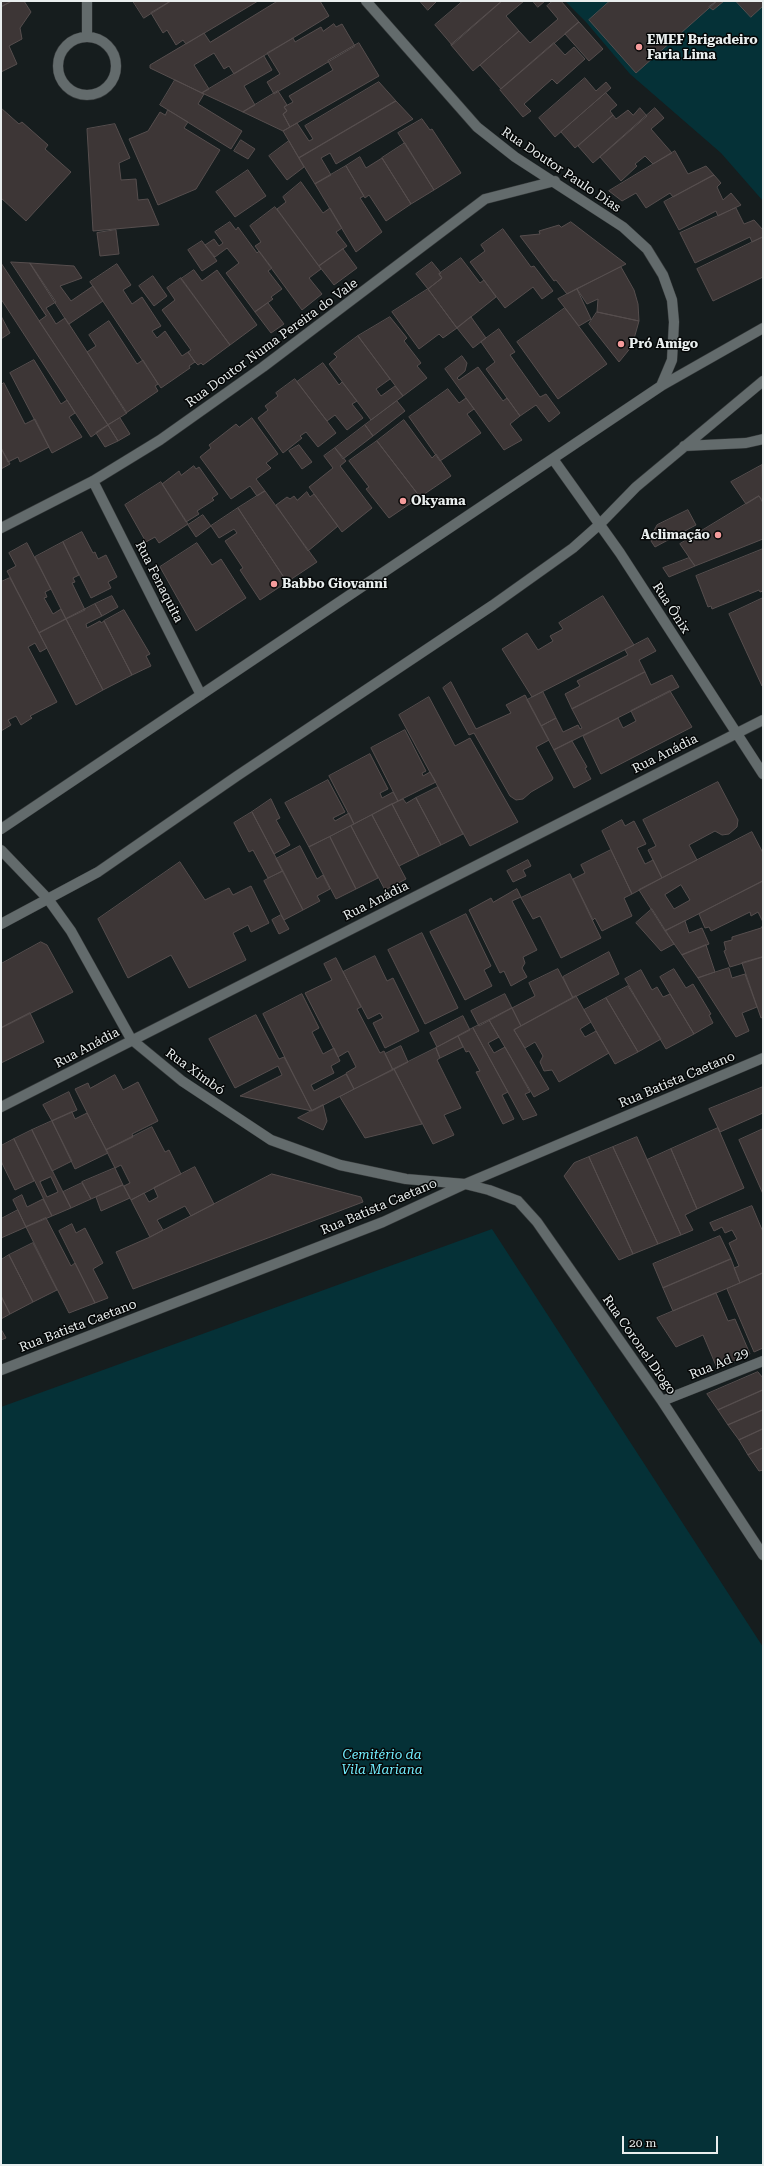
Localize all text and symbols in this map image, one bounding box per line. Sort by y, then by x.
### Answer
place label: EMEF Brigadeiro Faria Lima [647,32,758,63]
marker: EMEF Brigadeiro Faria Lima [634,42,644,52]
street label: Rua Doutor Paulo Dias [498,124,624,216]
street label: Rua Doutor Numa Pereira do Vale [183,275,361,411]
place label: Pró Amigo [629,336,698,352]
marker: Pró Amigo [616,339,626,349]
place label: Okyama [411,493,466,509]
marker: Okyama [398,496,408,506]
place label: Aclimação [641,527,710,543]
marker: Aclimação [713,530,723,540]
street label: Rua Fenaquita [132,539,186,625]
place label: Babbo Giovanni [282,576,387,592]
marker: Babbo Giovanni [269,579,279,589]
street label: Rua Ônix [649,580,693,636]
street label: Rua Anádia [630,731,700,777]
street label: Rua Anádia [341,878,411,924]
street label: Rua Anádia [52,1024,122,1072]
street label: Rua Ximbó [162,1045,228,1099]
street label: Rua Batista Caetano [617,1048,737,1112]
street label: Rua Batista Caetano [319,1175,439,1239]
street label: Rua Coronel Diogo [599,1292,679,1398]
street label: Rua Batista Caetano [17,1296,139,1356]
street label: Rua Ad 29 [687,1345,751,1383]
park label: Cemitério da Vila Mariana [341,1747,423,1778]
scale bar [624,2128,720,2154]
text: 20 m [629,2136,656,2150]

